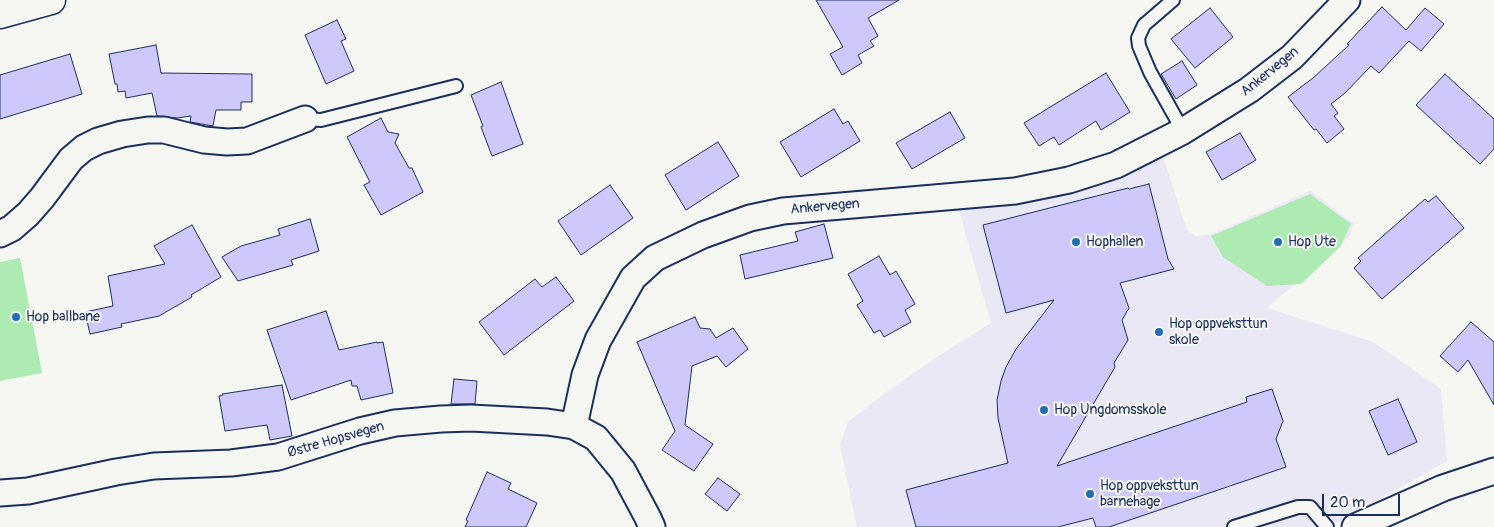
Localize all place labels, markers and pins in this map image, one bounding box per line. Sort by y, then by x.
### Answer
place label: Hophallen [1086,234,1143,250]
place label: Hop Ute [1288,234,1336,250]
marker: Hophallen [1070,236,1082,248]
marker: Hop Ute [1272,236,1284,248]
place label: Hop ballbane [26,309,100,325]
marker: Hop ballbane [10,311,22,323]
place label: Hop oppveksttun skole [1169,316,1268,348]
marker: Hop oppveksttun skole [1153,326,1165,338]
place label: Hop Ungdomsskole [1054,402,1166,418]
marker: Hop Ungdomsskole [1038,404,1050,416]
place label: Hop oppveksttun barnehage [1100,478,1199,511]
marker: Hop oppveksttun barnehage [1084,488,1096,500]

